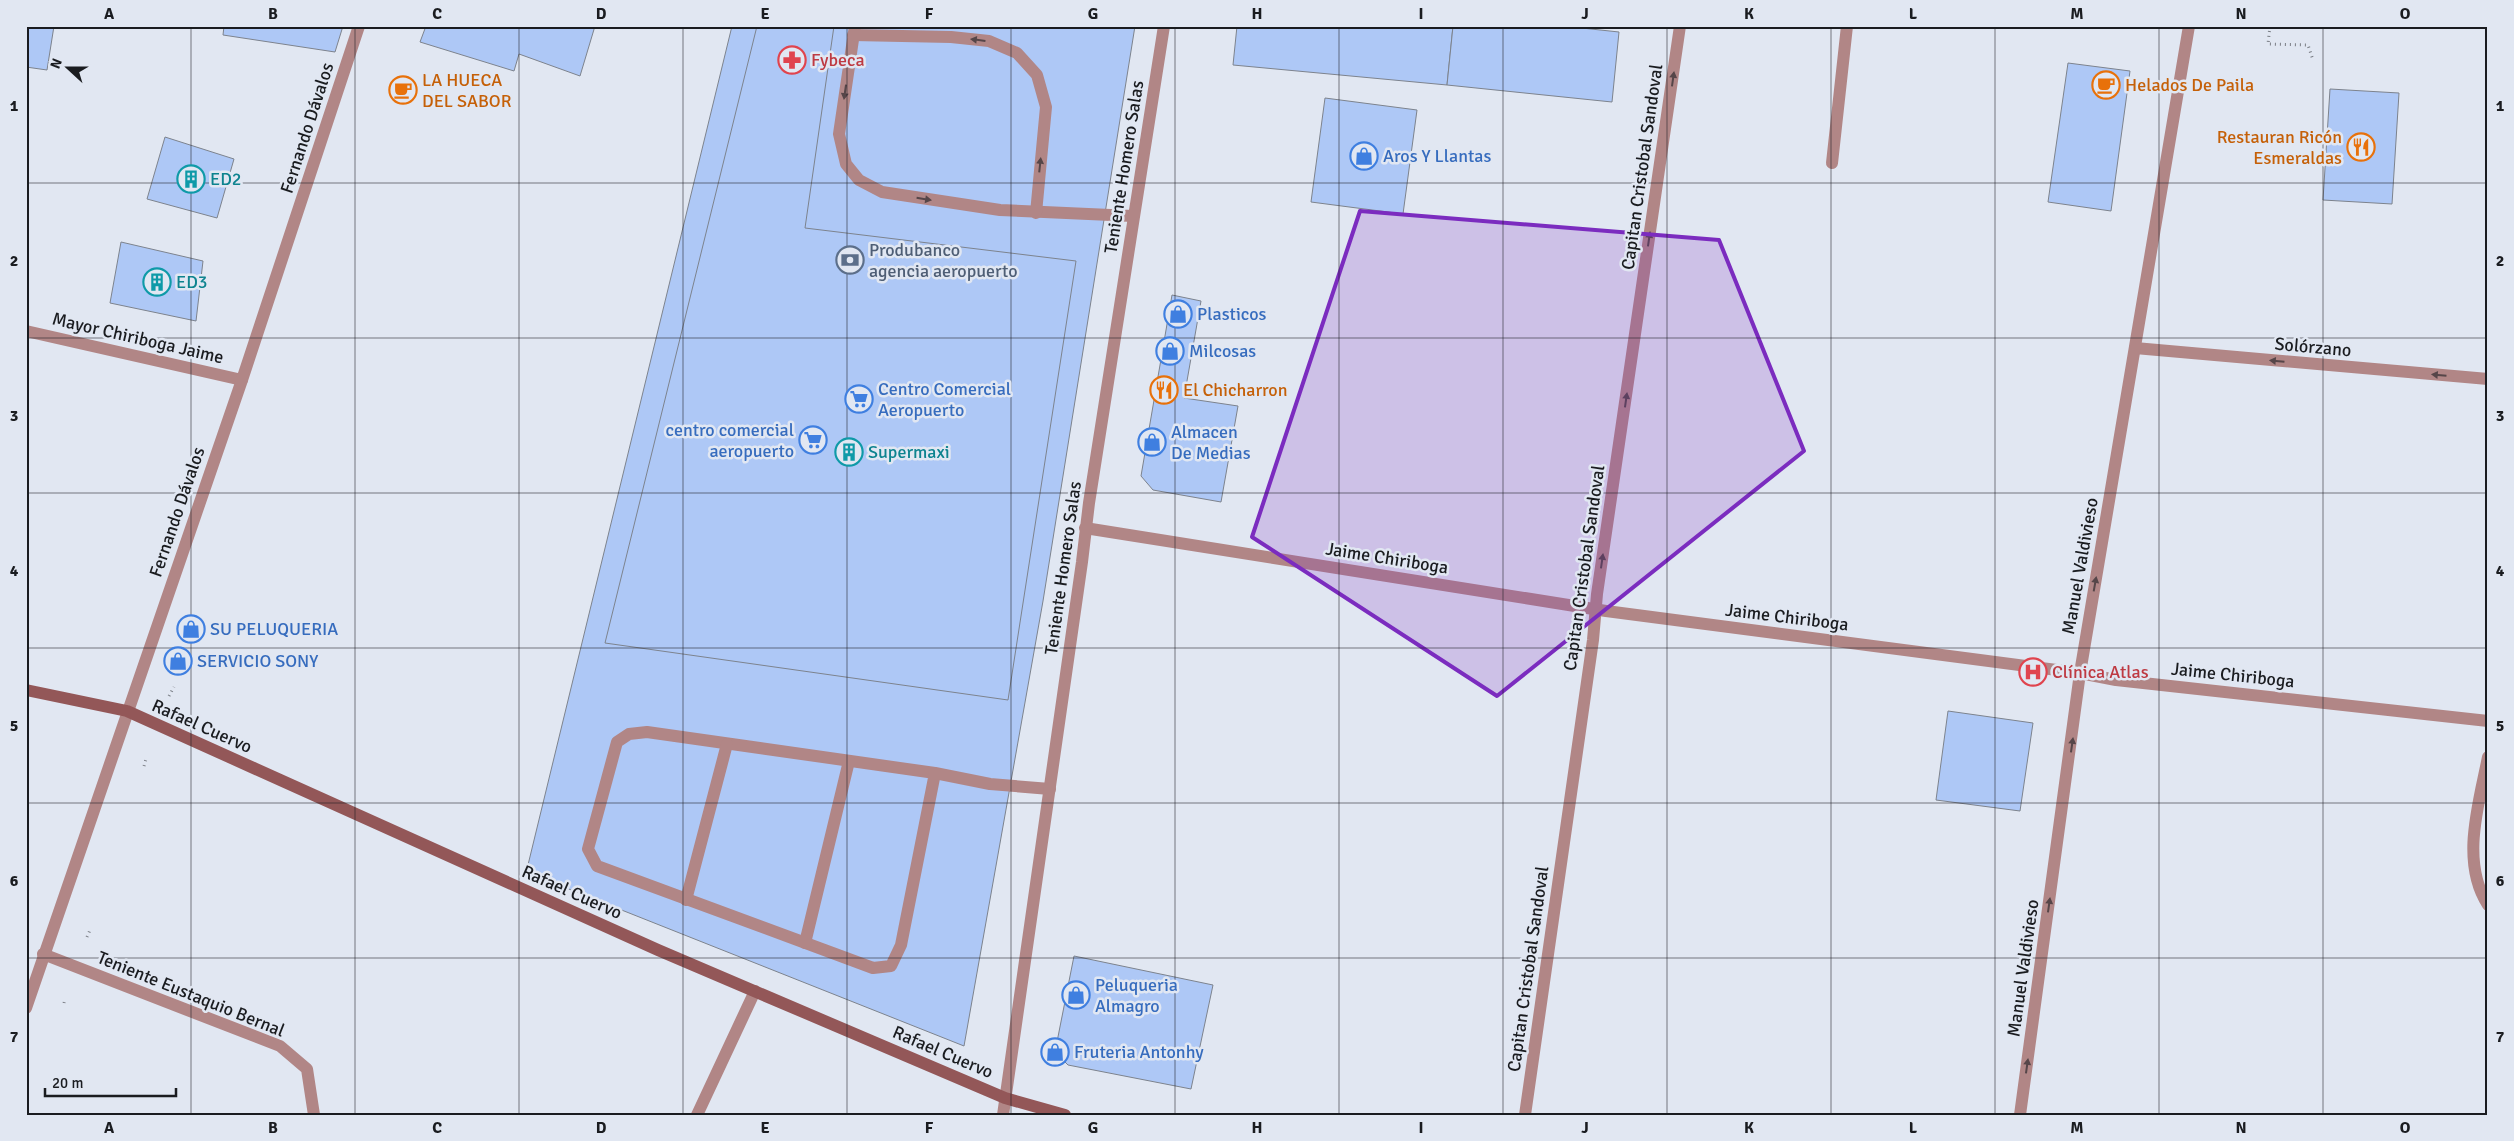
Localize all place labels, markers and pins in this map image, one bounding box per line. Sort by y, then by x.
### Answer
pharmacy icon: Fybeca [777,45,807,75]
place label: Fybeca [811,49,865,71]
place label: LA HUECA DEL SABOR [422,69,512,112]
cafe icon: Helados De Paila [2091,70,2121,100]
place label: Helados De Paila [2125,74,2254,96]
cafe icon: LA HUECA DEL SABOR [388,75,418,105]
place label: Restauran Ricón Esmeraldas [2217,126,2342,169]
restaurant icon: Restauran Ricón Esmeraldas [2346,132,2376,162]
shop icon: Aros Y Llantas [1349,141,1379,171]
place label: Aros Y Llantas [1383,145,1491,167]
building icon: ED2 [176,164,206,194]
place label: ED2 [210,168,242,190]
place label: Produbanco agencia aeropuerto [869,239,1018,282]
bank icon: Produbanco agencia aeropuerto [835,245,865,275]
building icon: ED3 [142,267,172,297]
place label: ED3 [176,271,208,293]
shop icon: Plasticos [1163,299,1193,329]
place label: Plasticos [1197,303,1267,325]
shop icon: Milcosas [1155,336,1185,366]
place label: Milcosas [1189,340,1256,362]
restaurant icon: El Chicharron [1149,375,1179,405]
place label: Centro Comercial Aeropuerto [878,378,1011,421]
place label: El Chicharron [1183,379,1287,401]
supermarket icon: Centro Comercial Aeropuerto [844,384,874,414]
place label: centro comercial aeropuerto [666,419,794,462]
place label: Almacen De Medias [1171,421,1251,464]
supermarket icon: centro comercial aeropuerto [798,425,828,455]
shop icon: Almacen De Medias [1137,427,1167,457]
building icon: Supermaxi [834,437,864,467]
place label: Supermaxi [868,441,950,463]
shop icon: SU PELUQUERIA [176,614,206,644]
place label: SU PELUQUERIA [210,618,338,640]
shop icon: SERVICIO SONY [163,646,193,676]
place label: SERVICIO SONY [197,650,318,672]
hospital icon: Clínica Atlas [2018,657,2048,687]
place label: Clínica Atlas [2052,661,2149,683]
place label: Peluqueria Almagro [1095,974,1178,1017]
shop icon: Peluqueria Almagro [1061,980,1091,1010]
shop icon: Fruteria Antonhy [1040,1037,1070,1067]
place label: Fruteria Antonhy [1074,1041,1204,1063]

